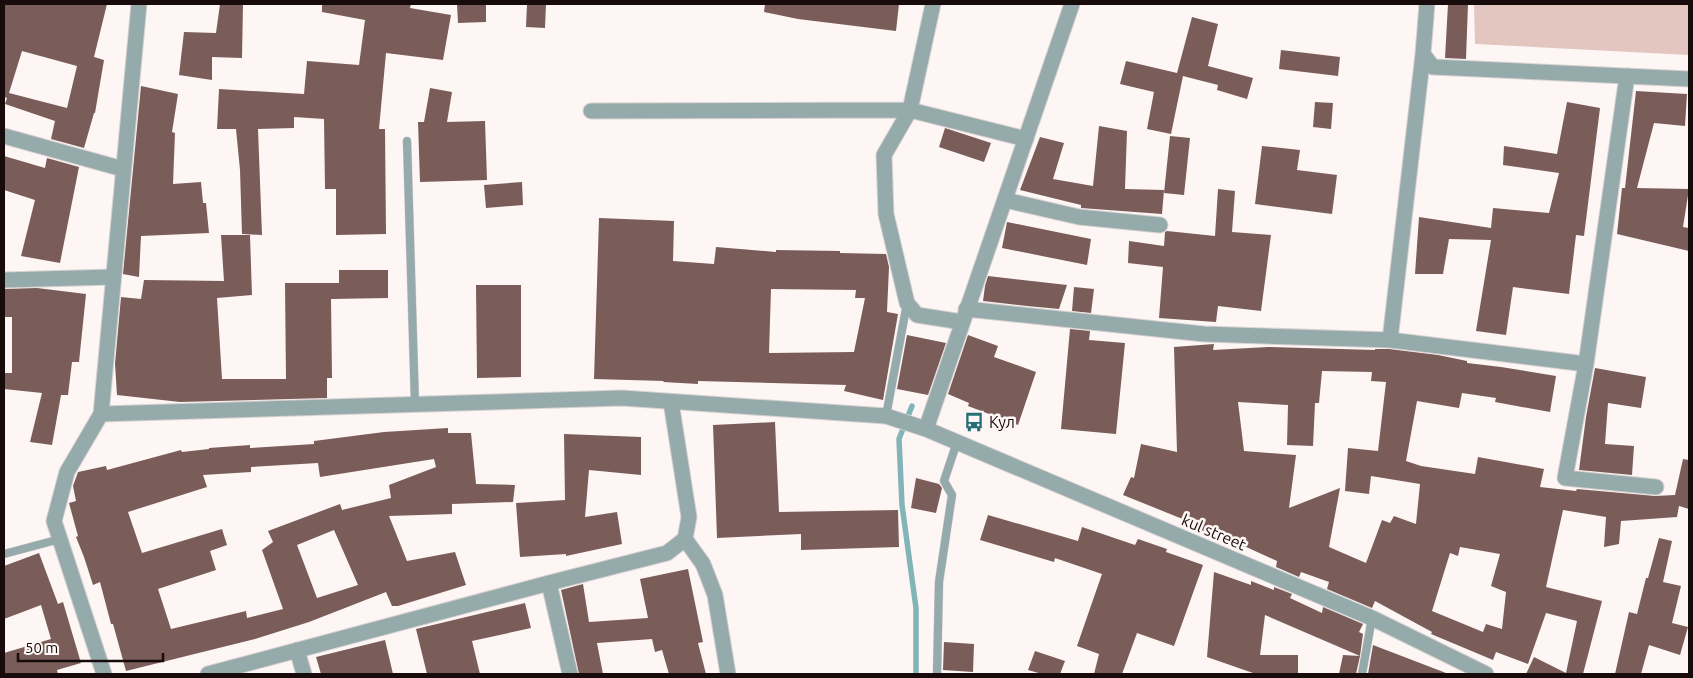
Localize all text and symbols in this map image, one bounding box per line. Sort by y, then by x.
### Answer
bus stop icon: Кул [963,411,985,433]
place label: Кул [989,413,1015,431]
street label: kul street [1179,510,1250,554]
scale bar [18,630,162,662]
text: 50 m [25,639,58,656]

